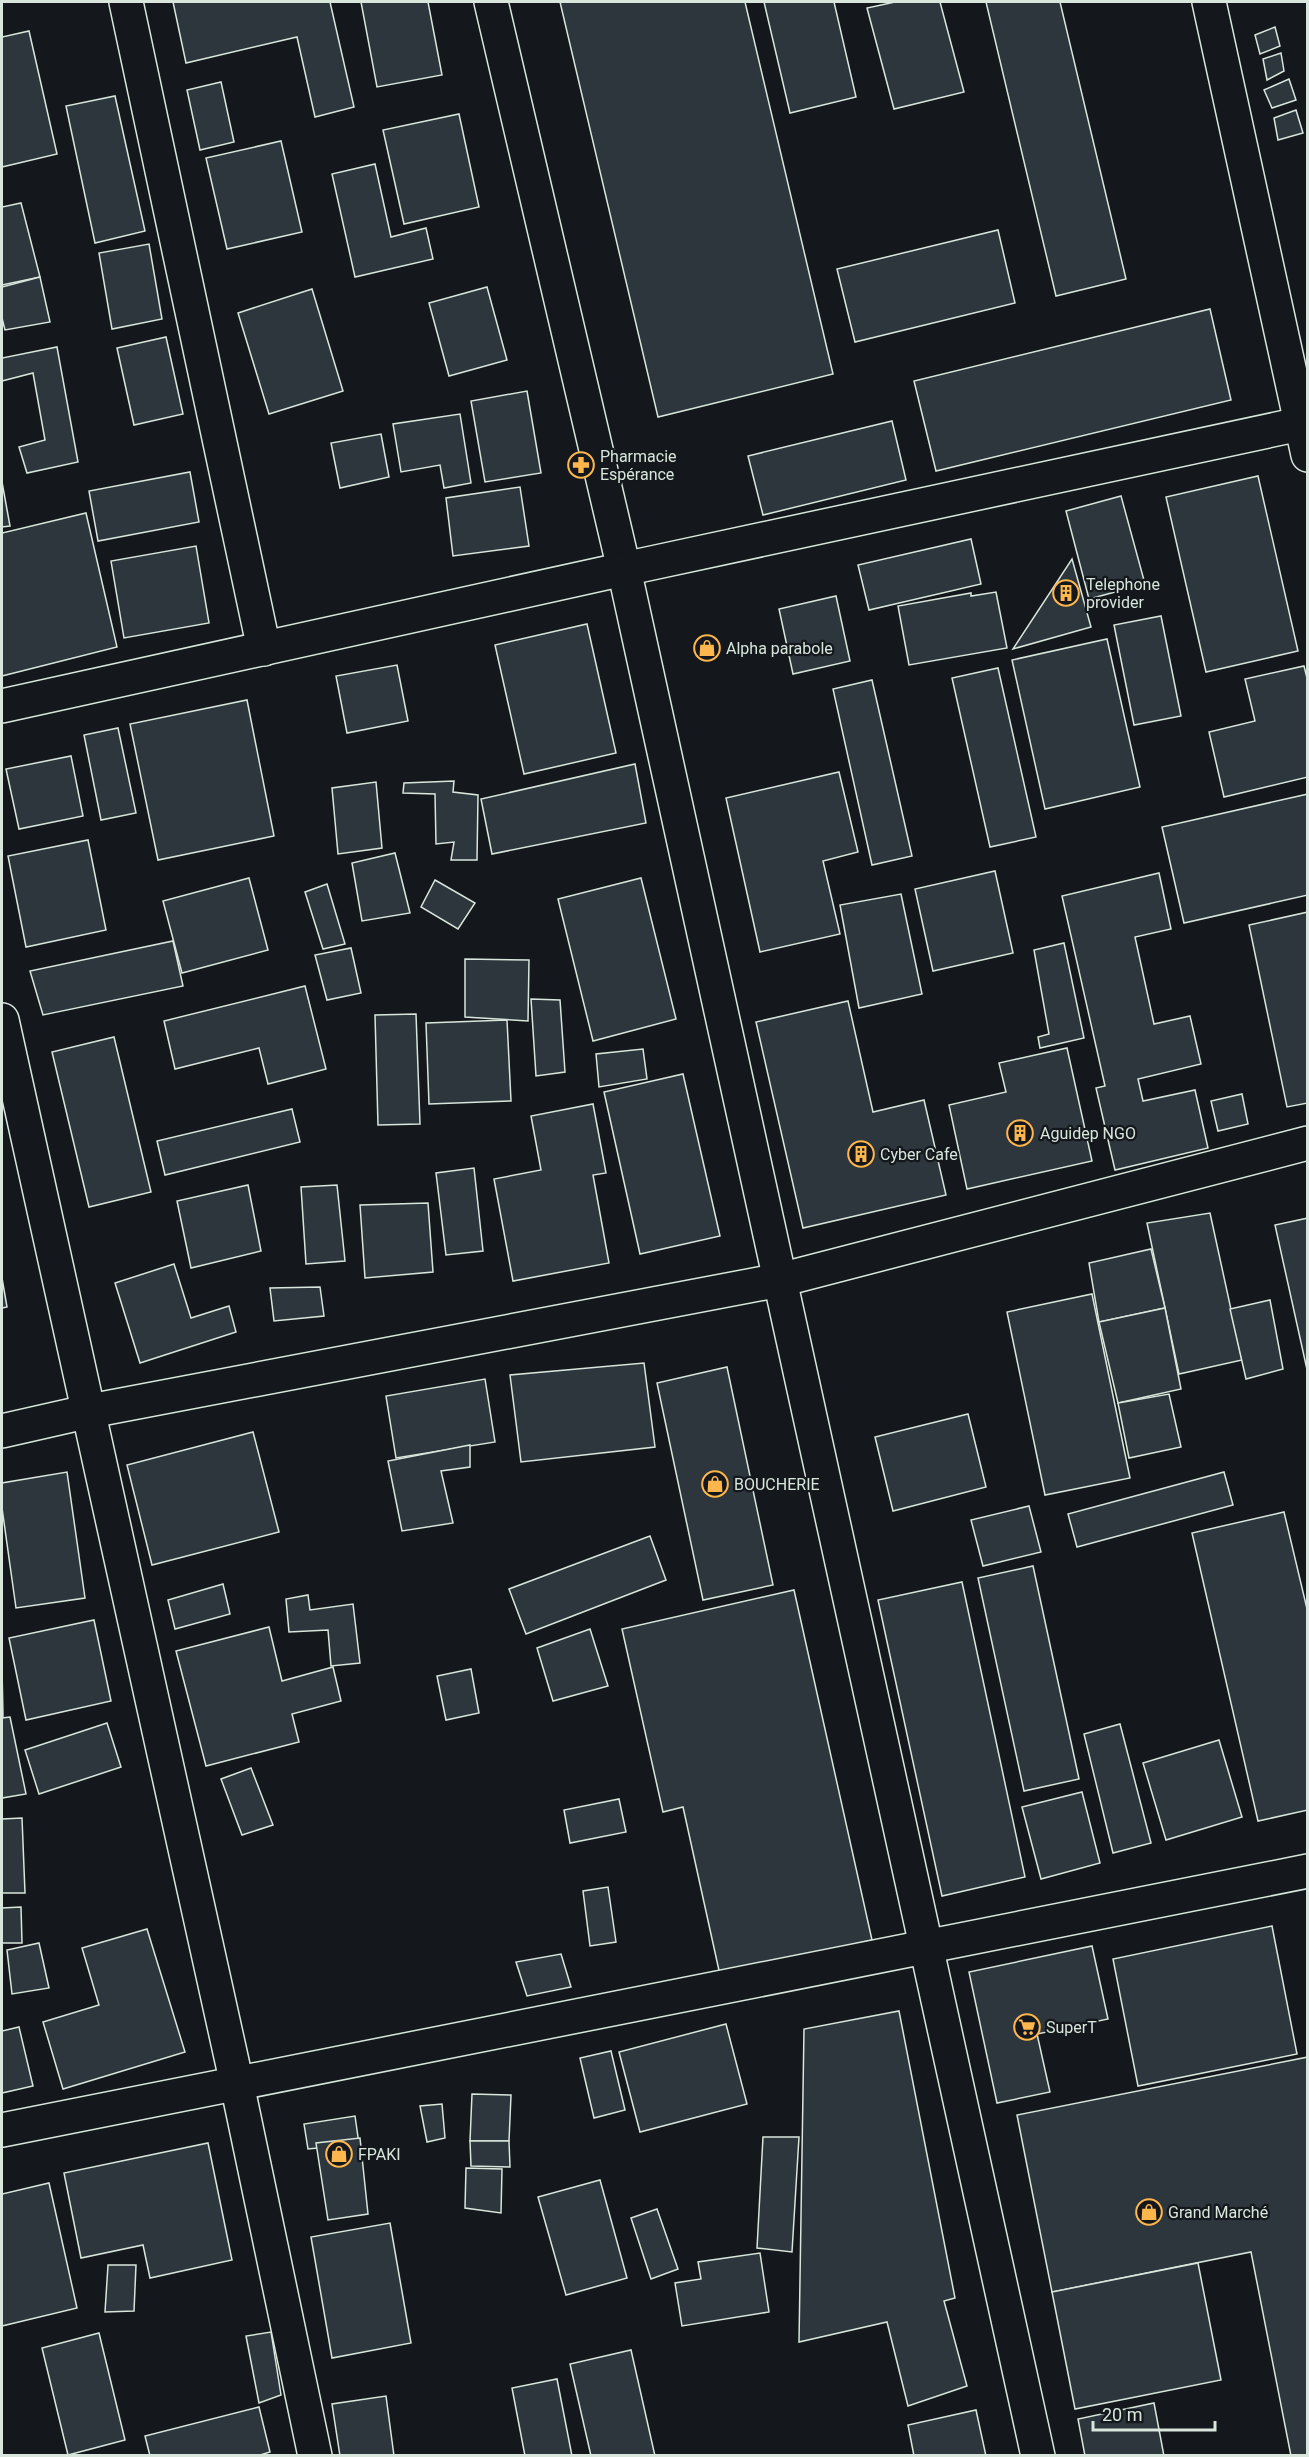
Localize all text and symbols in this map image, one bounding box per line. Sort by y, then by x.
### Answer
place label: Pharmacie Espérance [600,447,677,484]
pharmacy icon: Pharmacie Espérance [566,450,596,480]
place label: Telephone provider [1086,575,1160,612]
building icon: Telephone provider [1051,578,1081,608]
shop icon: Alpha parabole [692,633,722,663]
place label: Alpha parabole [726,639,833,658]
building icon: Aguidep NGO [1005,1118,1035,1148]
place label: Aguidep NGO [1040,1124,1136,1143]
building icon: Cyber Cafe [846,1139,876,1169]
place label: Cyber Cafe [880,1145,958,1164]
shop icon: BOUCHERIE [700,1469,730,1499]
place label: BOUCHERIE [734,1475,820,1494]
supermarket icon: SuperT [1012,2012,1042,2042]
place label: SuperT [1046,2018,1097,2037]
shop icon: FPAKI [324,2139,354,2169]
place label: FPAKI [358,2145,401,2164]
shop icon: Grand Marché [1134,2197,1164,2227]
place label: Grand Marché [1168,2203,1268,2222]
scale bar [1093,2394,1214,2432]
text: 20 m [1102,2404,1142,2425]

